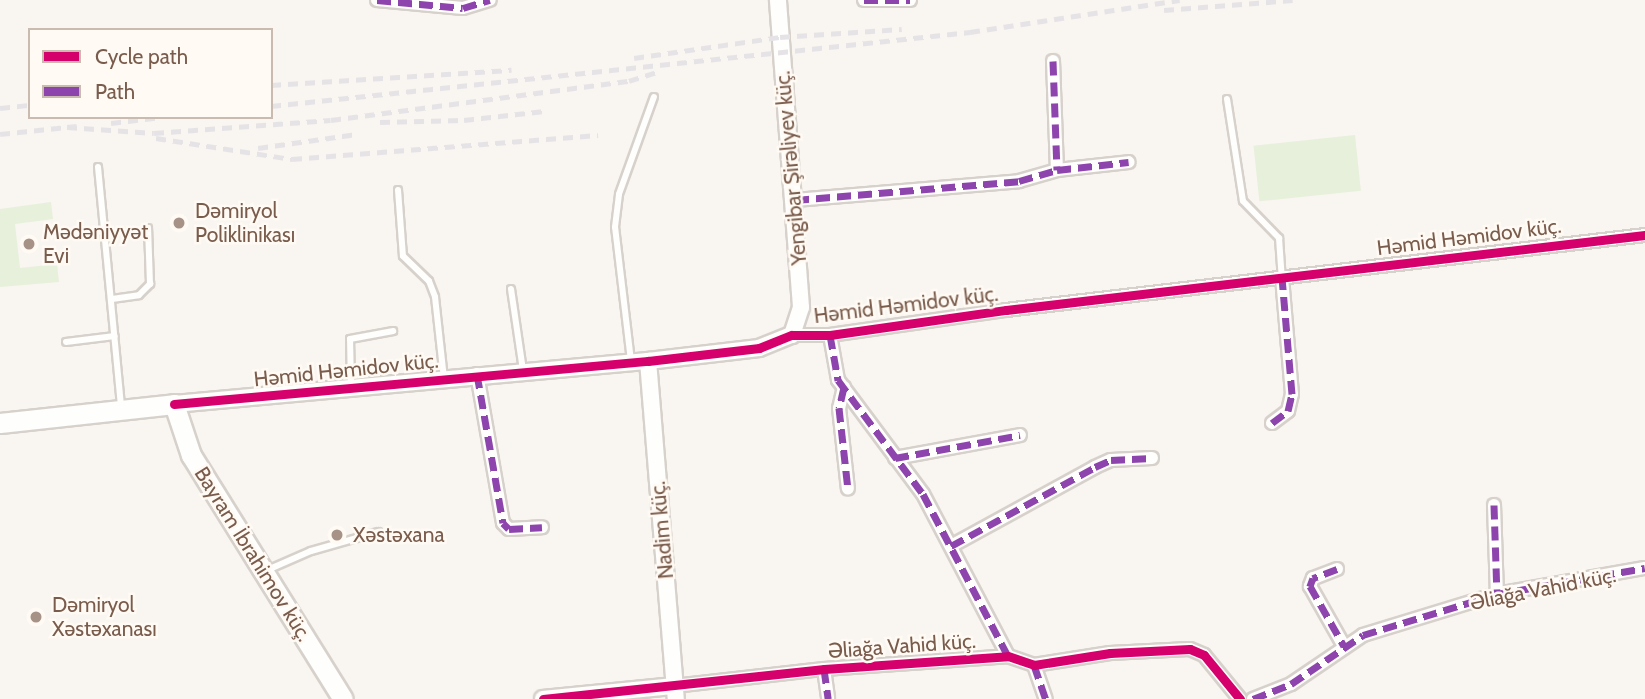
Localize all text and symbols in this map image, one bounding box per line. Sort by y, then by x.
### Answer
legend [28,28,273,119]
text: Cycle path [95,44,188,69]
street label: Yengibar Şirəliyev küç. [770,70,812,266]
text: Path [95,79,135,104]
place label: Dəmiryol Poliklinikası [195,198,295,248]
marker: Dəmiryol Poliklinikası [169,213,189,233]
street label: Həmid Həmidov küç. [1375,213,1563,261]
place label: Mədəniyyət Evi [43,219,148,269]
marker: Mədəniyyət Evi [21,236,37,252]
street label: Həmid Həmidov küç. [812,281,1000,329]
street label: Həmid Həmidov küç. [252,348,440,392]
street label: Bayram İbrahimov küç. [189,462,317,646]
street label: Nadim küç. [645,480,679,580]
place label: Xəstəxana [353,522,444,548]
marker: Xəstəxana [327,525,347,545]
street label: Əliağa Vahid küç. [1468,563,1618,615]
place label: Dəmiryol Xəstəxanası [52,592,157,642]
marker: Dəmiryol Xəstəxanası [26,607,46,627]
street label: Əliağa Vahid küç. [827,628,977,664]

